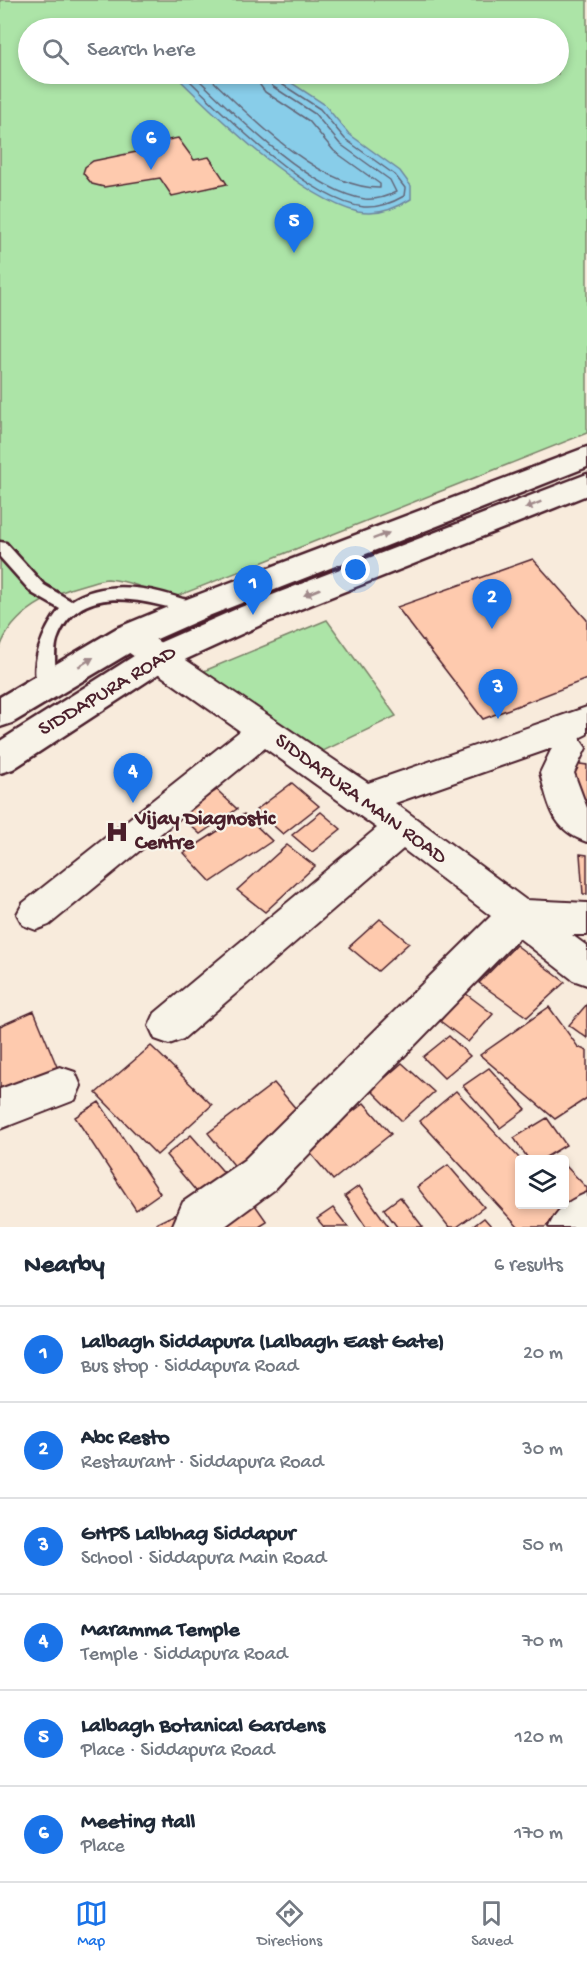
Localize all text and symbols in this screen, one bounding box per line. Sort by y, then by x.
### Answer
search box [18,18,569,84]
icon: search [39,35,72,68]
text: Search here [87,38,195,64]
pin: 6 [132,120,170,170]
pin: 5 [274,204,314,253]
one-way arrow [523,500,541,510]
one-way arrow [372,531,390,541]
your location [341,555,370,584]
pin: 1 [234,566,272,615]
pin: 2 [472,580,512,629]
one-way arrow [303,588,321,597]
street label: SIDDAPURA ROAD [35,641,182,743]
one-way arrow [78,657,94,668]
pin: 3 [478,670,518,719]
street label: SIDDAPURA MAIN ROAD [269,729,451,871]
pin: 4 [114,754,152,803]
place label: Vijay Diagnostic Centre [134,808,277,857]
hospital icon: Vijay Diagnostic Centre [104,819,130,845]
map controls [515,1155,569,1209]
button: layers [515,1155,569,1209]
text: Nearby [24,1251,105,1282]
text: 6 results [494,1255,563,1278]
text: Lalbagh Siddapura (Lalbagh East Gate) [81,1330,444,1356]
text: 1 [39,1343,48,1366]
text: 20 m [523,1343,563,1366]
text: Bus stop · Siddapura Road [81,1356,298,1379]
text: Abc Resto [81,1426,170,1452]
text: 2 [39,1439,48,1462]
text: 30 m [522,1439,563,1462]
text: Restaurant · Siddapura Road [81,1452,323,1475]
text: GHPS Lalbhag Siddapur [81,1522,295,1548]
text: 3 [38,1535,49,1558]
text: 50 m [522,1535,563,1558]
text: School · Siddapura Main Road [81,1548,326,1571]
text: Maramma Temple [81,1618,240,1644]
text: 4 [39,1631,48,1654]
text: 70 m [522,1631,563,1654]
text: Temple · Siddapura Road [81,1644,288,1667]
text: Lalbagh Botanical Gardens [81,1714,325,1740]
text: 5 [38,1727,49,1750]
text: 120 m [515,1727,563,1750]
text: Place · Siddapura Road [81,1740,274,1763]
text: Meeting Hall [81,1810,195,1836]
text: 6 [38,1823,49,1846]
text: 170 m [514,1823,563,1846]
text: Place [81,1836,125,1859]
tab: Map [75,1897,108,1952]
tab: Directions [257,1897,322,1952]
tab: Saved [471,1897,512,1952]

